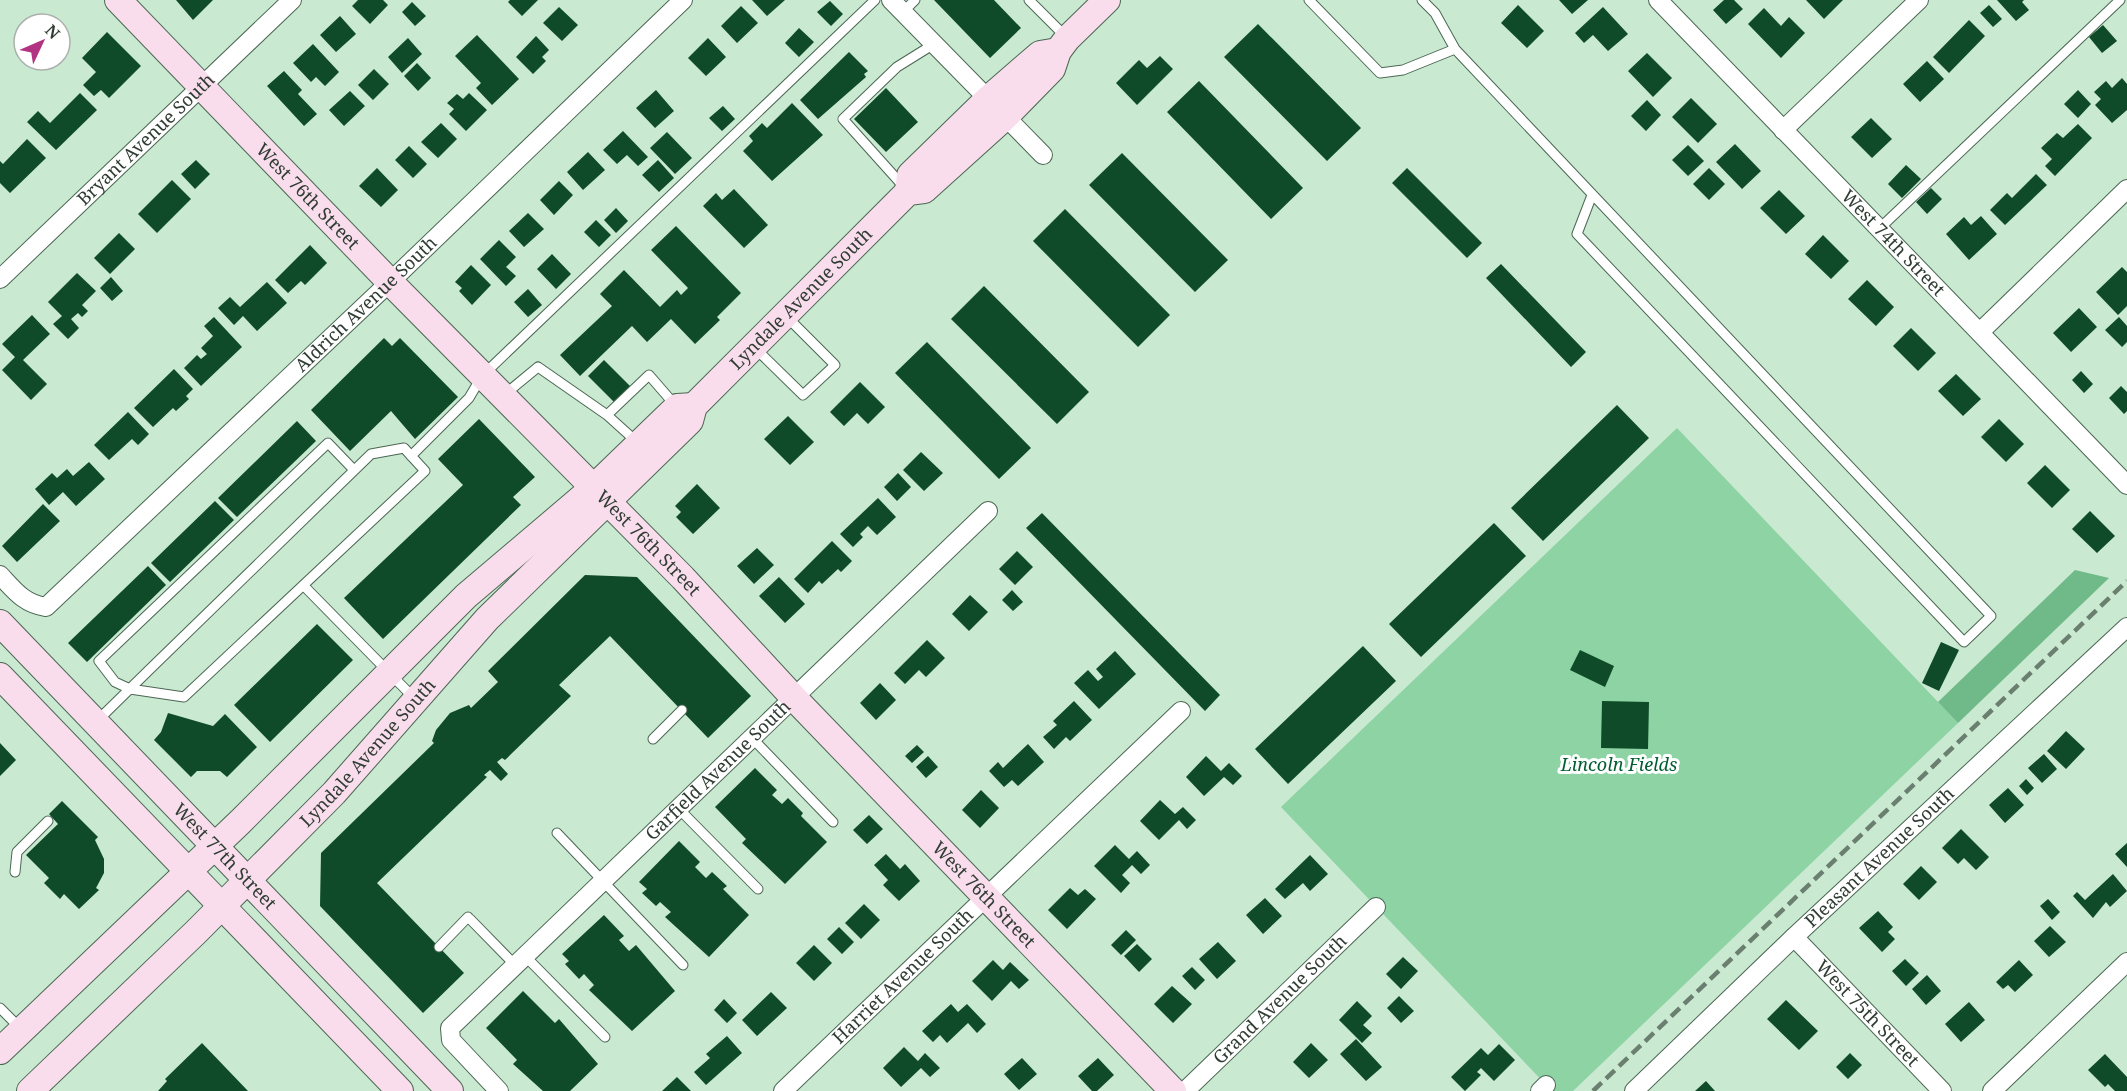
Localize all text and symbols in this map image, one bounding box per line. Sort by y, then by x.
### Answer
north arrow [12,12,72,72]
text: N [40,19,65,44]
street label: Bryant Avenue South [71,67,219,210]
street label: West 76th Street [251,137,365,254]
street label: West 74th Street [1837,184,1951,301]
street label: Lyndale Avenue South [724,222,877,375]
street label: Aldrich Avenue South [289,230,441,377]
street label: West 76th Street [591,484,706,600]
street label: Lyndale Avenue South [294,673,440,832]
street label: Garfield Avenue South [640,694,795,845]
park label: Lincoln Fields [1560,752,1677,776]
street label: Pleasant Avenue South [1799,781,1959,932]
street label: West 77th Street [168,797,282,914]
street label: West 76th Street [927,835,1041,952]
street label: Harriet Avenue South [827,903,978,1049]
street label: Grand Avenue South [1207,929,1351,1069]
street label: West 75th Street [1811,954,1925,1071]

